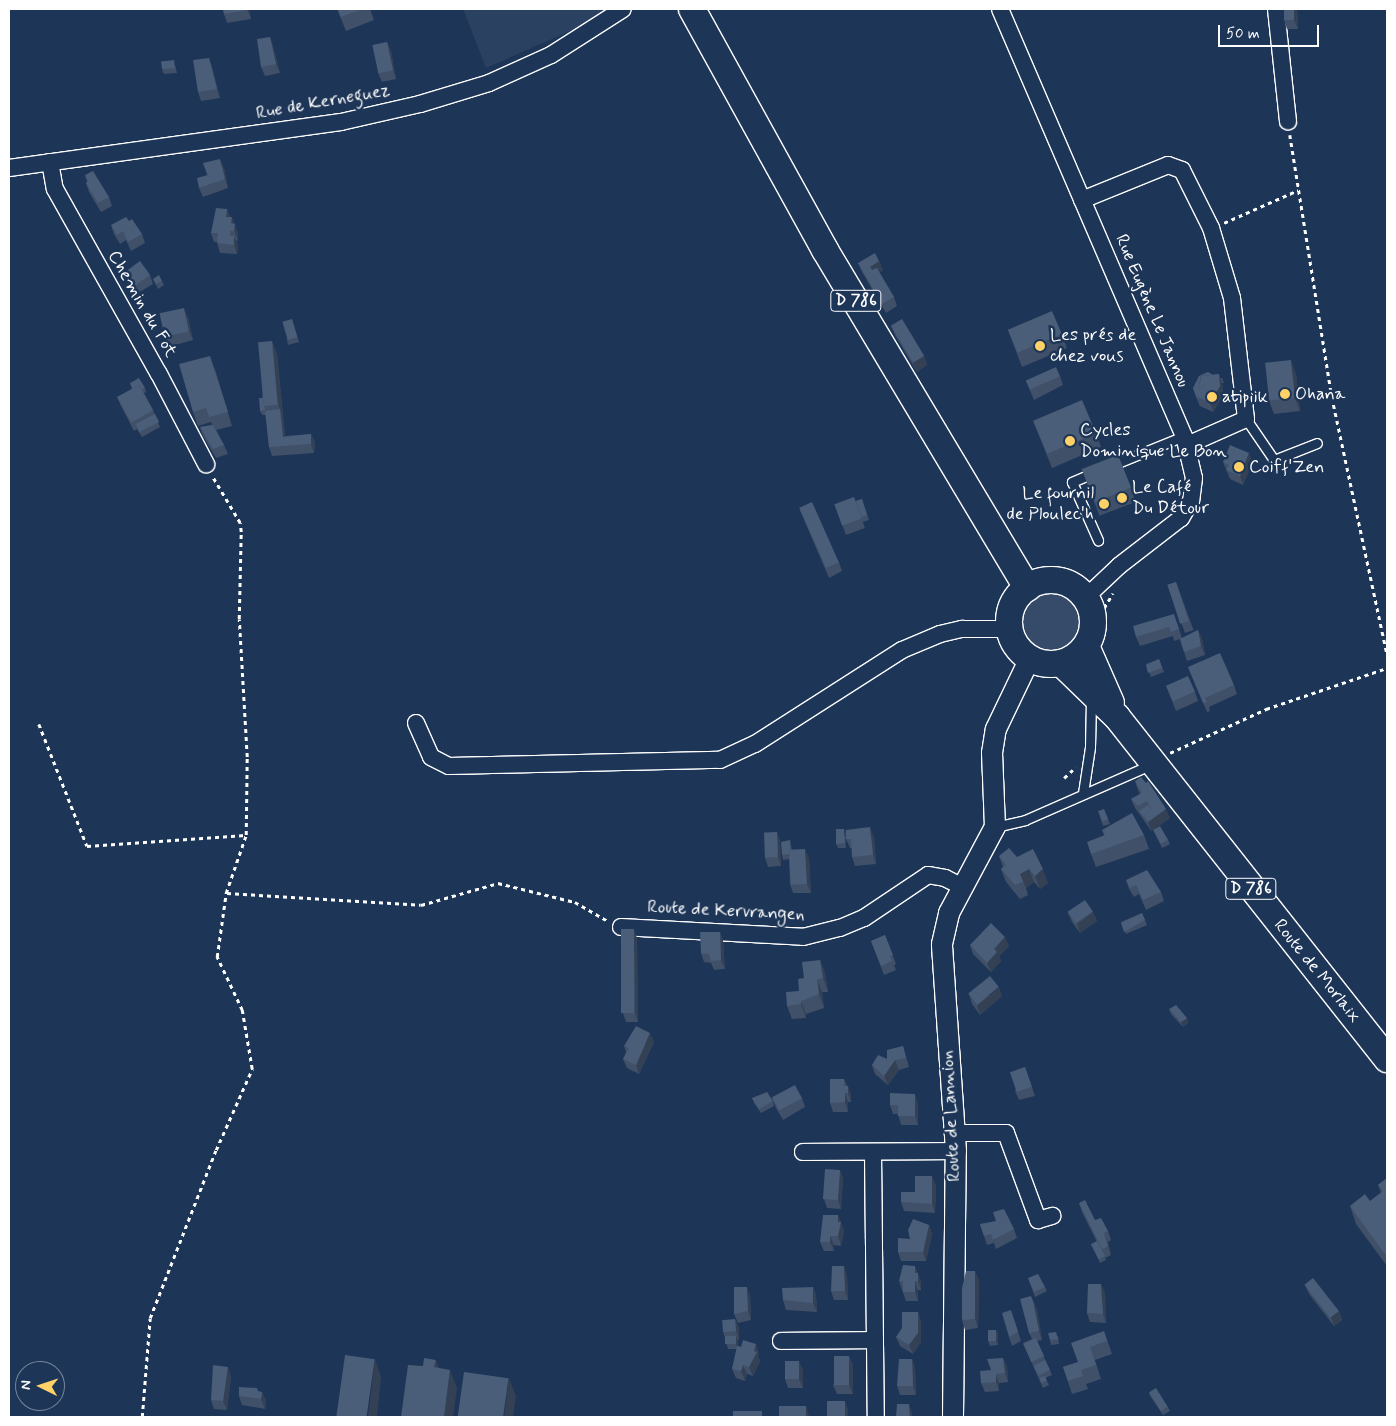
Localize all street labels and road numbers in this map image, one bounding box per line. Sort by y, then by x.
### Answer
street label: Rue de Kerneguez [252,79,394,125]
street label: Rue Eugène Le Jannou [1108,228,1196,394]
street label: Chemin du Fot [104,250,180,358]
road number: D 786 [830,288,882,314]
road number: D 786 [1225,876,1277,902]
street label: Route de Kervrangen [648,896,804,926]
street label: Route de Morlaix [1270,916,1364,1026]
street label: Route de Lannion [937,1050,965,1182]

